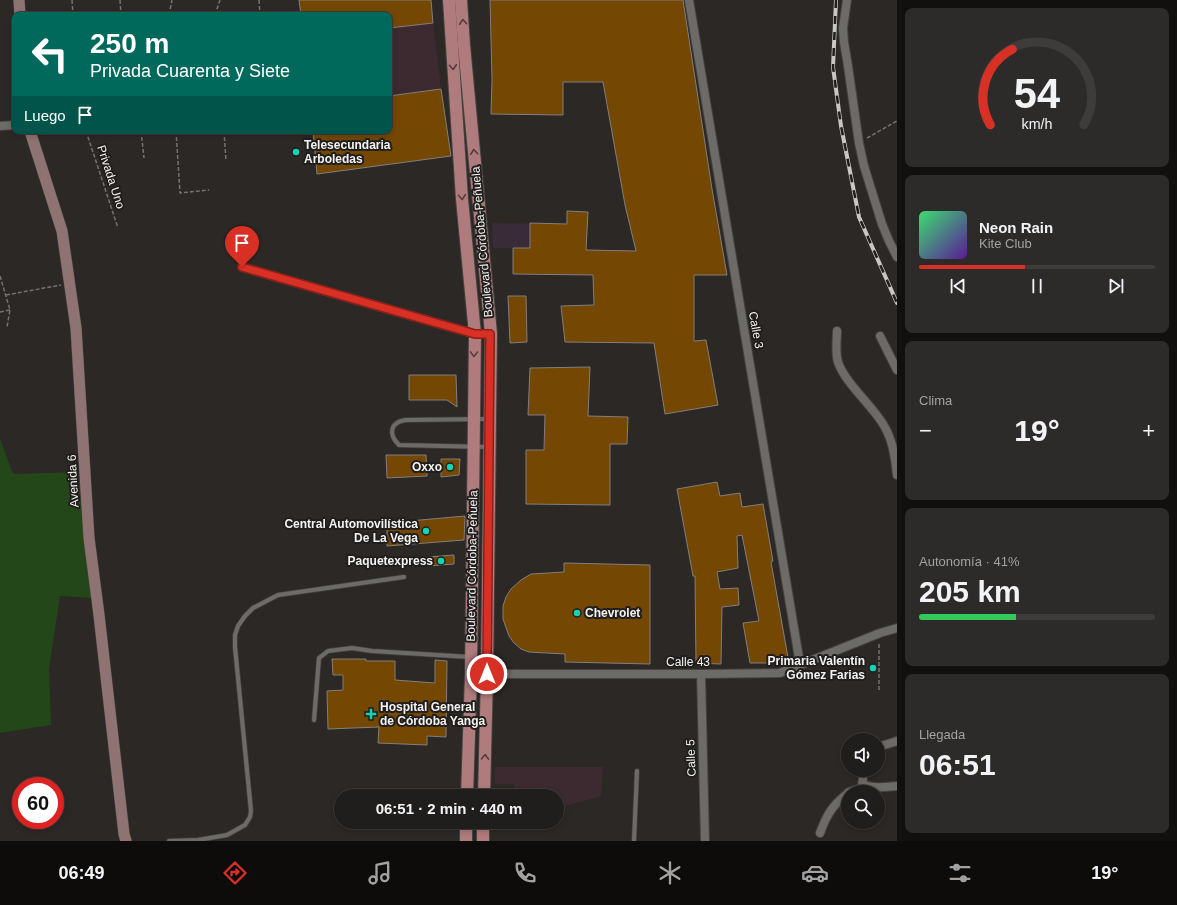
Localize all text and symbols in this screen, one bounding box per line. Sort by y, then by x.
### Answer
one-way arrow [458,19,467,25]
icon: left [24,28,76,80]
text: 250 m [90,28,169,59]
text: Privada Cuarenta y Siete [90,61,290,81]
one-way arrow [449,64,458,70]
text: 54 [1014,70,1060,117]
icon: arrive [74,104,96,126]
text: Luego [24,107,66,124]
text: km/h [1022,116,1053,132]
place label: Telesecundaria Arboledas [304,138,391,166]
street label: Privada Uno [94,143,128,211]
marker: Telesecundaria Arboledas [291,147,301,157]
one-way arrow [470,149,479,155]
street label: Boulevard Córdoba-Peñuela [468,166,496,318]
one-way arrow [458,194,467,200]
text: Neon Rain [979,219,1053,236]
pin [225,226,259,267]
icon: arrive [231,232,253,254]
text: Kite Club [979,236,1032,251]
icon: previous [947,275,969,297]
icon: pause [1026,275,1048,297]
icon: next [1105,275,1127,297]
street label: Calle 3 [746,310,766,350]
one-way arrow [470,351,479,357]
text: Clima [919,393,952,408]
text: 19° [1014,414,1060,447]
text: − [919,418,932,443]
text: + [1142,418,1155,443]
street label: Avenida 6 [65,454,81,508]
place label: Oxxo [412,460,442,474]
marker: Oxxo [445,462,455,472]
street label: Boulevard Córdoba-Peñuela [464,490,480,642]
place label: Central Automovilística De La Vega [284,517,418,545]
marker: Central Automovilística De La Vega [421,526,431,536]
place label: Paquetexpress [348,554,433,568]
text: Autonomía · 41% [919,554,1019,569]
marker: Paquetexpress [436,556,446,566]
text: 205 km [919,575,1021,608]
place label: Chevrolet [585,606,640,620]
marker: Chevrolet [572,608,582,618]
position arrow [466,653,508,695]
place label: Primaria Valentín Gómez Farias [768,654,865,682]
street label: Calle 43 [666,655,710,669]
marker: Primaria Valentín Gómez Farias [868,663,878,673]
place label: Hospital General de Córdoba Yanga [380,700,485,728]
marker: Hospital General de Córdoba Yanga [365,708,377,720]
text: Llegada [919,727,965,742]
map controls [841,733,885,829]
button: sound [841,733,885,777]
street label: Calle 5 [683,739,699,777]
text: 06:51 [919,748,996,781]
one-way arrow [481,754,489,760]
speed limit sign: 60 [12,777,64,829]
button: search [841,785,885,829]
text: 06:51 · 2 min · 440 m [376,800,522,817]
icon: directions [221,859,249,887]
icon: music [366,859,394,887]
icon: phone [511,859,539,887]
icon: climate [656,859,684,887]
icon: car [801,859,829,887]
icon: filters [946,859,974,887]
text: 06:49 [58,863,105,883]
text: 19° [1091,863,1118,883]

